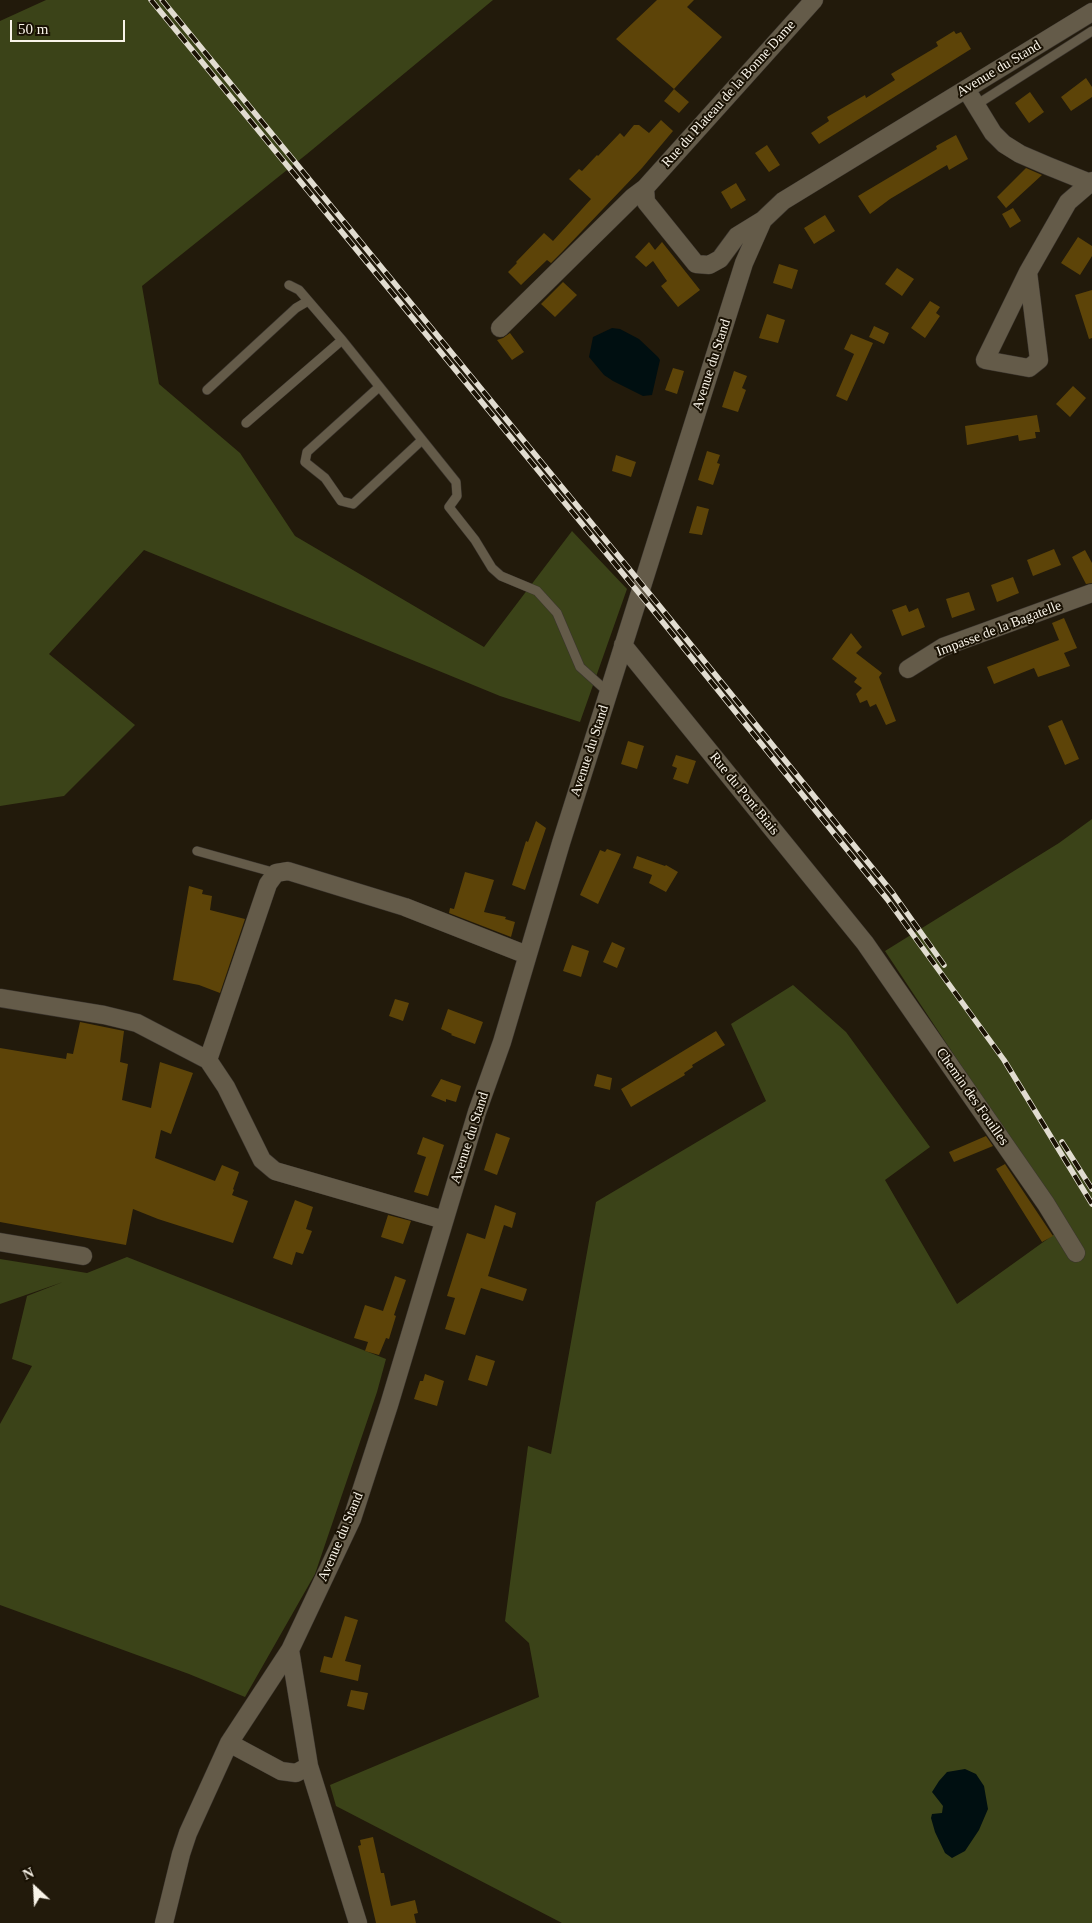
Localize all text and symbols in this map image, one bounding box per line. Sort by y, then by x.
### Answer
scale bar [12,10,128,42]
street label: Rue du Plateau de la Bonne Dame [659,17,799,171]
text: 50 m [18,21,48,37]
street label: Avenue du Stand [954,37,1044,101]
street label: Avenue du Stand [689,317,735,413]
street label: Impasse de la Bagatelle [934,597,1064,661]
street label: Avenue du Stand [567,703,613,799]
street label: Rue du Pont Biais [706,749,782,839]
street label: Chemin des Fouilles [932,1045,1012,1149]
street label: Avenue du Stand [447,1090,493,1186]
street label: Avenue du Stand [315,1490,367,1584]
north arrow [10,1863,60,1913]
text: N [21,1865,36,1883]

